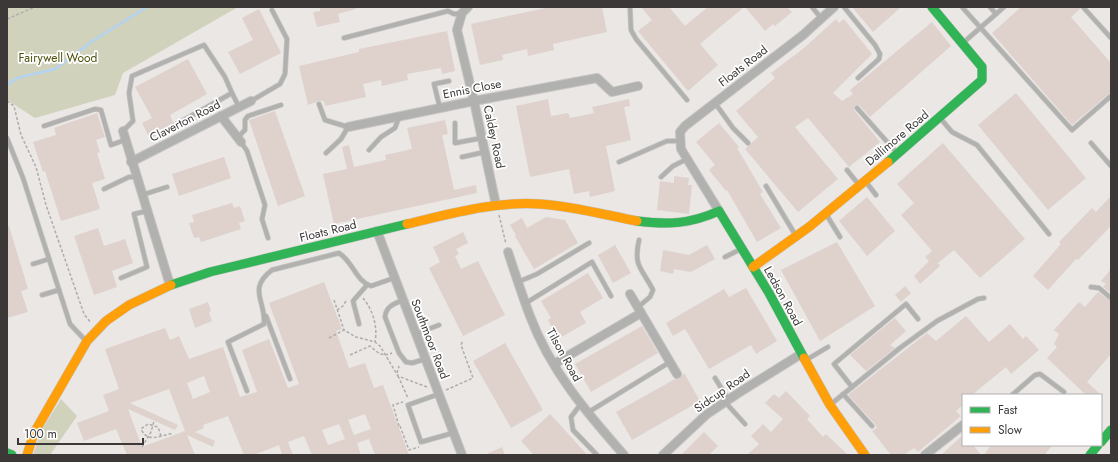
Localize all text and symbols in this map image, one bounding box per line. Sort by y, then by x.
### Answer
street label: Floats Road [714,41,772,91]
park label: Fairywell Wood [19,49,97,67]
street label: Ennis Close [441,75,503,103]
street label: Claverton Road [146,95,224,147]
street label: Caldey Road [479,104,509,170]
street label: Dallimore Road [861,106,933,170]
street label: Floats Road [298,215,358,247]
street label: Ledson Road [759,263,807,329]
street label: Southmoor Road [406,296,454,382]
street label: Tilson Road [542,325,586,385]
street label: Sidcup Road [690,365,754,417]
legend [962,394,1102,446]
text: Fast [998,401,1017,419]
scale bar [18,420,143,446]
text: Slow [998,421,1023,439]
text: 100 m [24,425,57,443]

